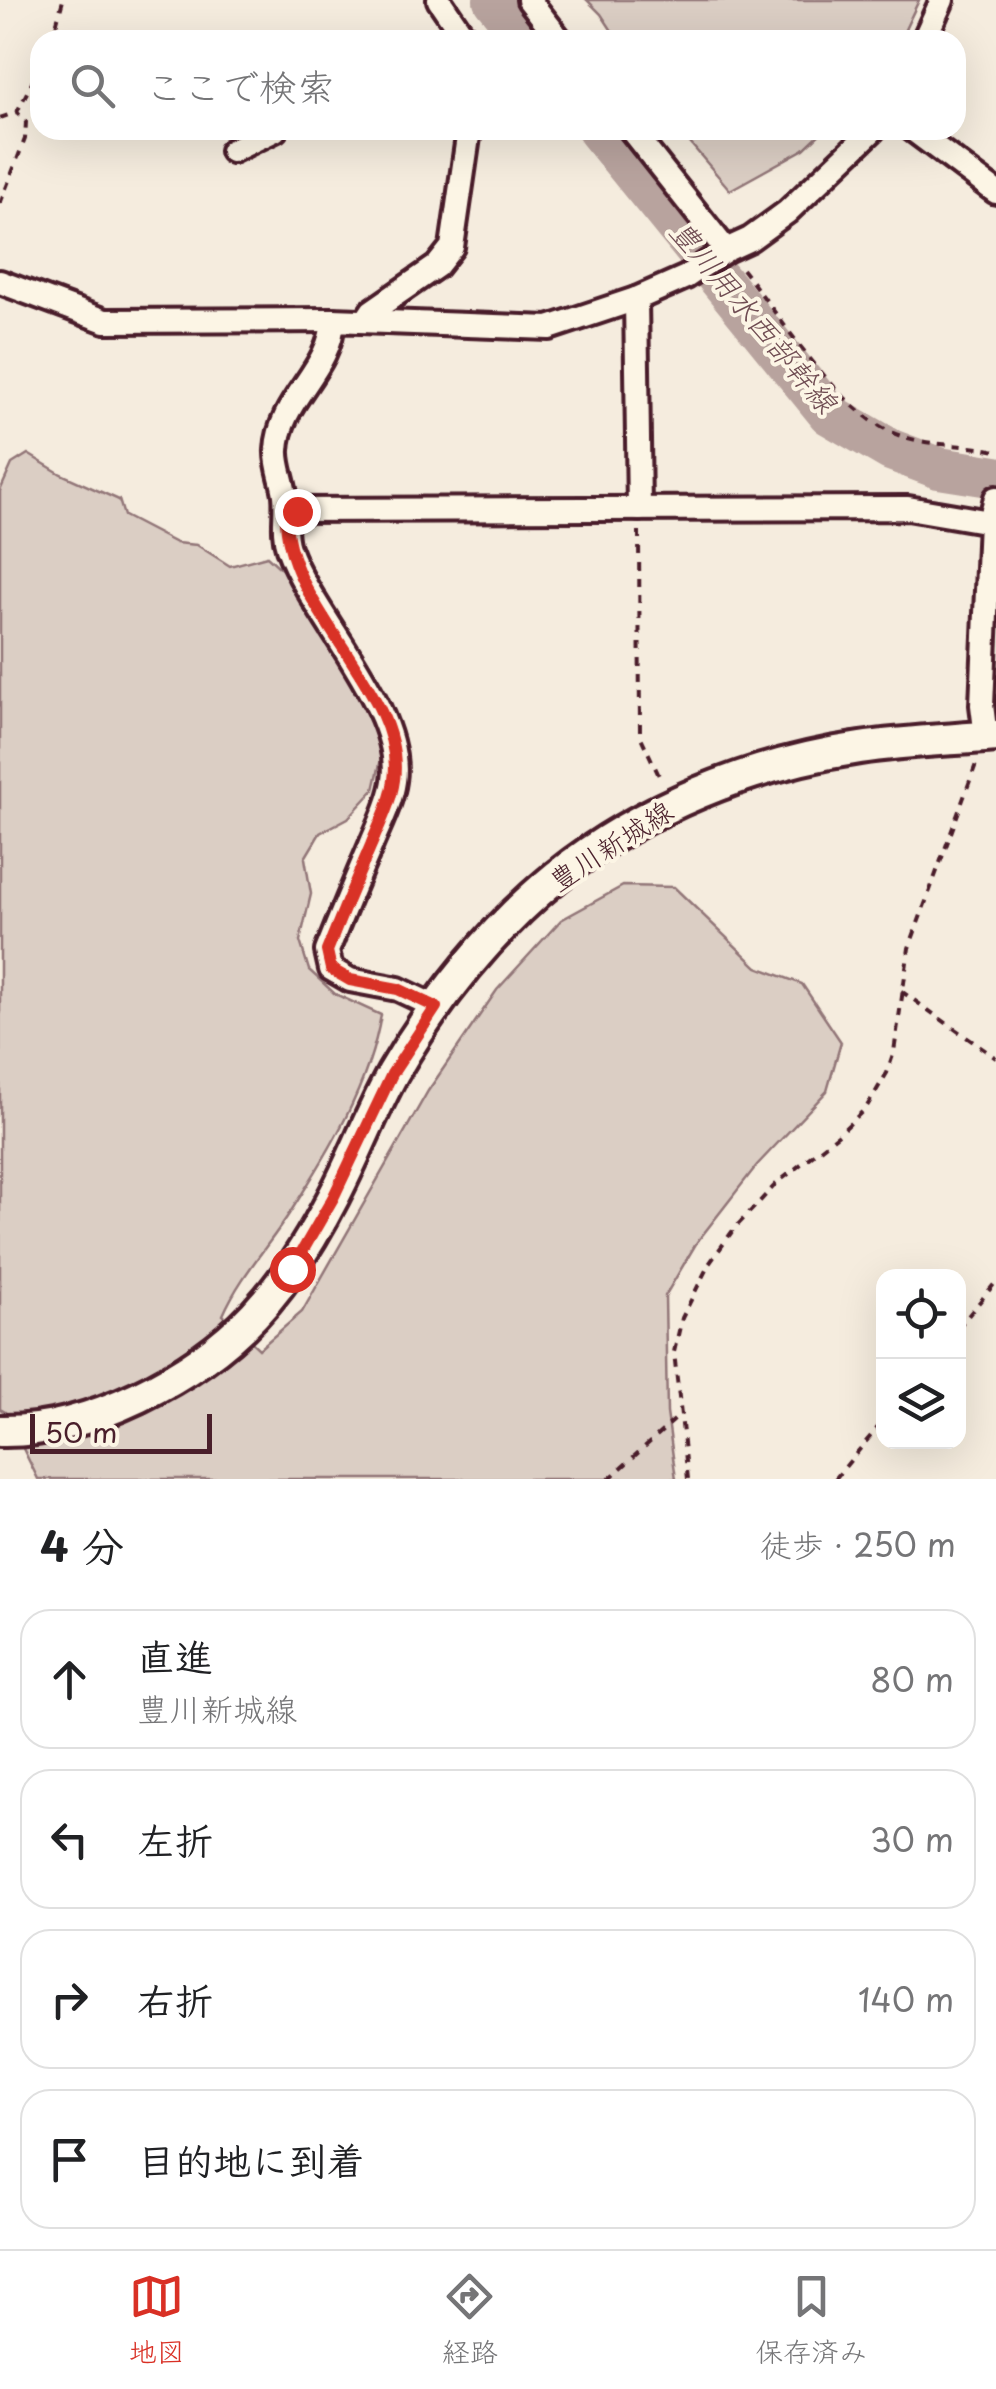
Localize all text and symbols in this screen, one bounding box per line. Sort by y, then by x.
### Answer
search box [30,30,966,140]
text: ここで検索 [145,57,335,114]
icon: search [65,58,120,113]
water label: 豊川用水西部幹線 [661,209,850,423]
route end [275,489,321,535]
street label: 豊川新城線 [540,789,681,901]
route start [270,1247,316,1293]
map controls [876,1269,966,1449]
button: locate [876,1269,966,1359]
button: layers [876,1359,966,1449]
scale bar [30,1409,212,1454]
text: 50 m [45,1410,118,1453]
text: 4 分 [40,1513,124,1576]
text: 徒歩 · 250 m [760,1520,956,1568]
text: 直進 [137,1627,213,1684]
icon: ahead [42,1652,97,1707]
text: 80 m [870,1655,954,1703]
text: 豊川新城線 [137,1684,297,1732]
text: 左折 [137,1811,213,1868]
icon: left [42,1812,97,1867]
text: 30 m [870,1815,954,1863]
text: 右折 [137,1971,213,2028]
icon: right [42,1972,97,2027]
text: 140 m [858,1975,954,2023]
text: 目的地に到着 [137,2131,365,2188]
icon: arrive [42,2132,97,2187]
tab: 地図 [129,2269,185,2372]
tab: 経路 [442,2269,498,2372]
tab: 保存済み [755,2269,867,2372]

